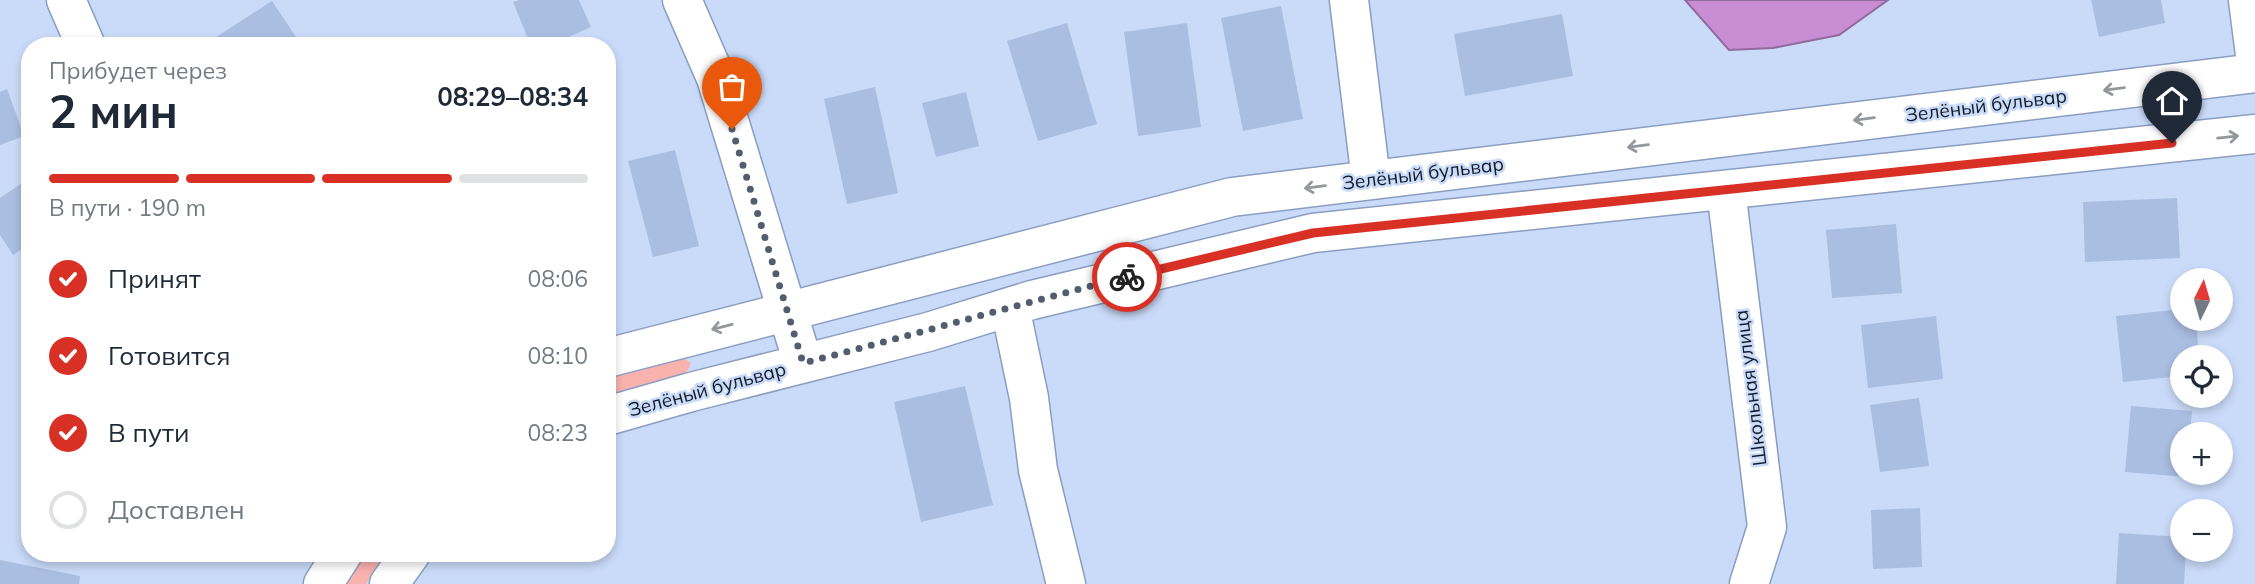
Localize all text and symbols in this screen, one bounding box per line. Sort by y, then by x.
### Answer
text: Прибудет через [49,56,227,85]
pin [702,57,762,129]
icon: bag [713,68,751,106]
pin [2142,71,2202,143]
text: 08:29–08:34 [437,80,588,113]
text: 2 мин [49,82,178,140]
icon: home [2153,82,2191,120]
street label: Зелёный бульвар [1904,83,2068,127]
one-way arrow [2103,83,2126,96]
one-way arrow [1853,112,1876,125]
one-way arrow [2216,131,2238,144]
one-way arrow [1627,140,1650,153]
street label: Зелёный бульвар [1341,151,1505,195]
one-way arrow [1304,180,1327,193]
text: В пути · 190 m [49,193,206,222]
courier [1092,242,1162,312]
icon: bike [1108,258,1146,296]
icon: check [49,260,87,298]
text: Принят [108,262,201,295]
text: 08:06 [528,264,588,293]
north arrow [2170,268,2233,331]
map controls [2170,268,2233,562]
street label: Школьная улица [1729,309,1771,467]
one-way arrow [711,321,734,334]
icon: check [49,337,87,375]
text: Готовится [108,339,231,372]
text: 08:10 [528,341,588,370]
button: locate [2170,345,2233,408]
street label: Зелёный бульвар [625,356,789,422]
icon: check [49,414,87,452]
text: В пути [108,416,189,449]
text: 08:23 [528,418,588,447]
button: + [2170,422,2233,485]
text: Доставлен [108,493,245,526]
button: − [2170,499,2233,562]

